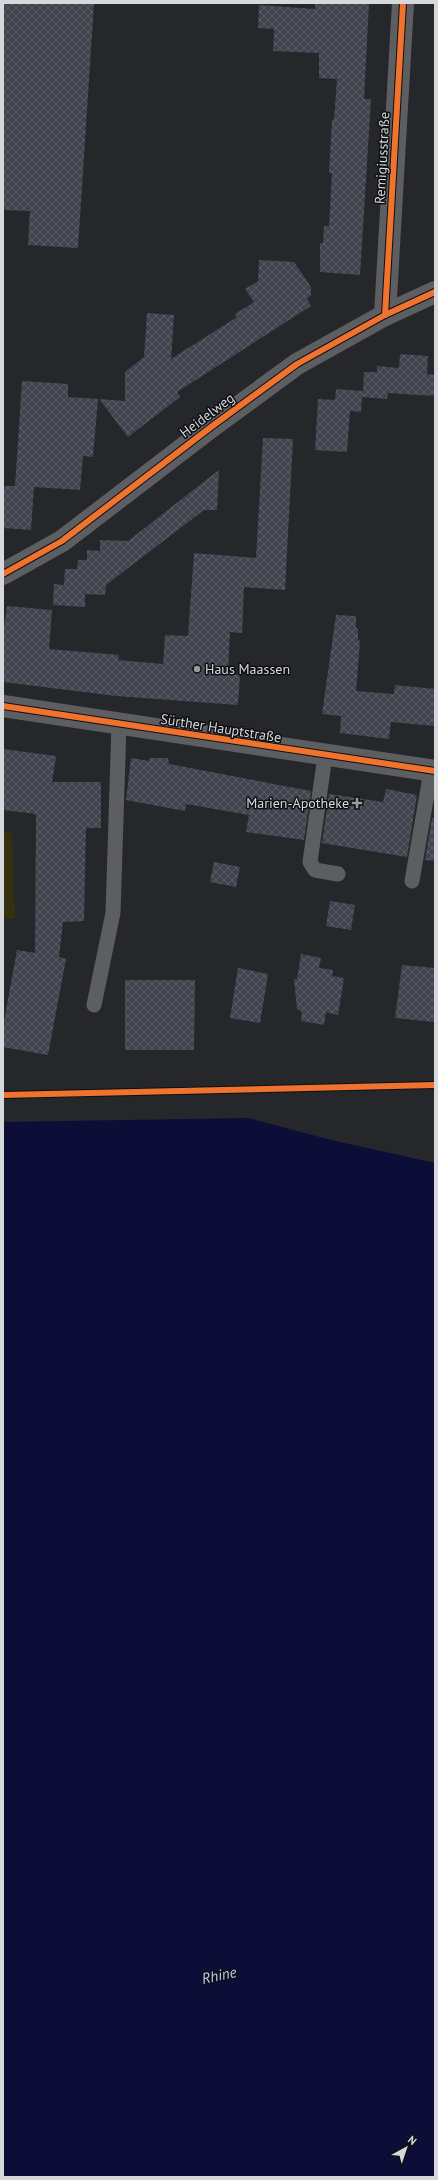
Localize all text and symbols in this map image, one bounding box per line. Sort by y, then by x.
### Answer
street label: Remigiusstraße [371,111,393,205]
street label: Heidelweg [176,389,238,441]
place label: Haus Maassen [205,660,290,678]
marker: Haus Maassen [192,664,202,674]
street label: Sürther Hauptstraße [159,710,283,746]
place label: Marien-Apotheke [246,794,349,812]
marker: Marien-Apotheke [352,798,362,808]
water label: Rhine [200,1962,238,1988]
north arrow [386,2128,426,2168]
text: N [405,2133,420,2148]

